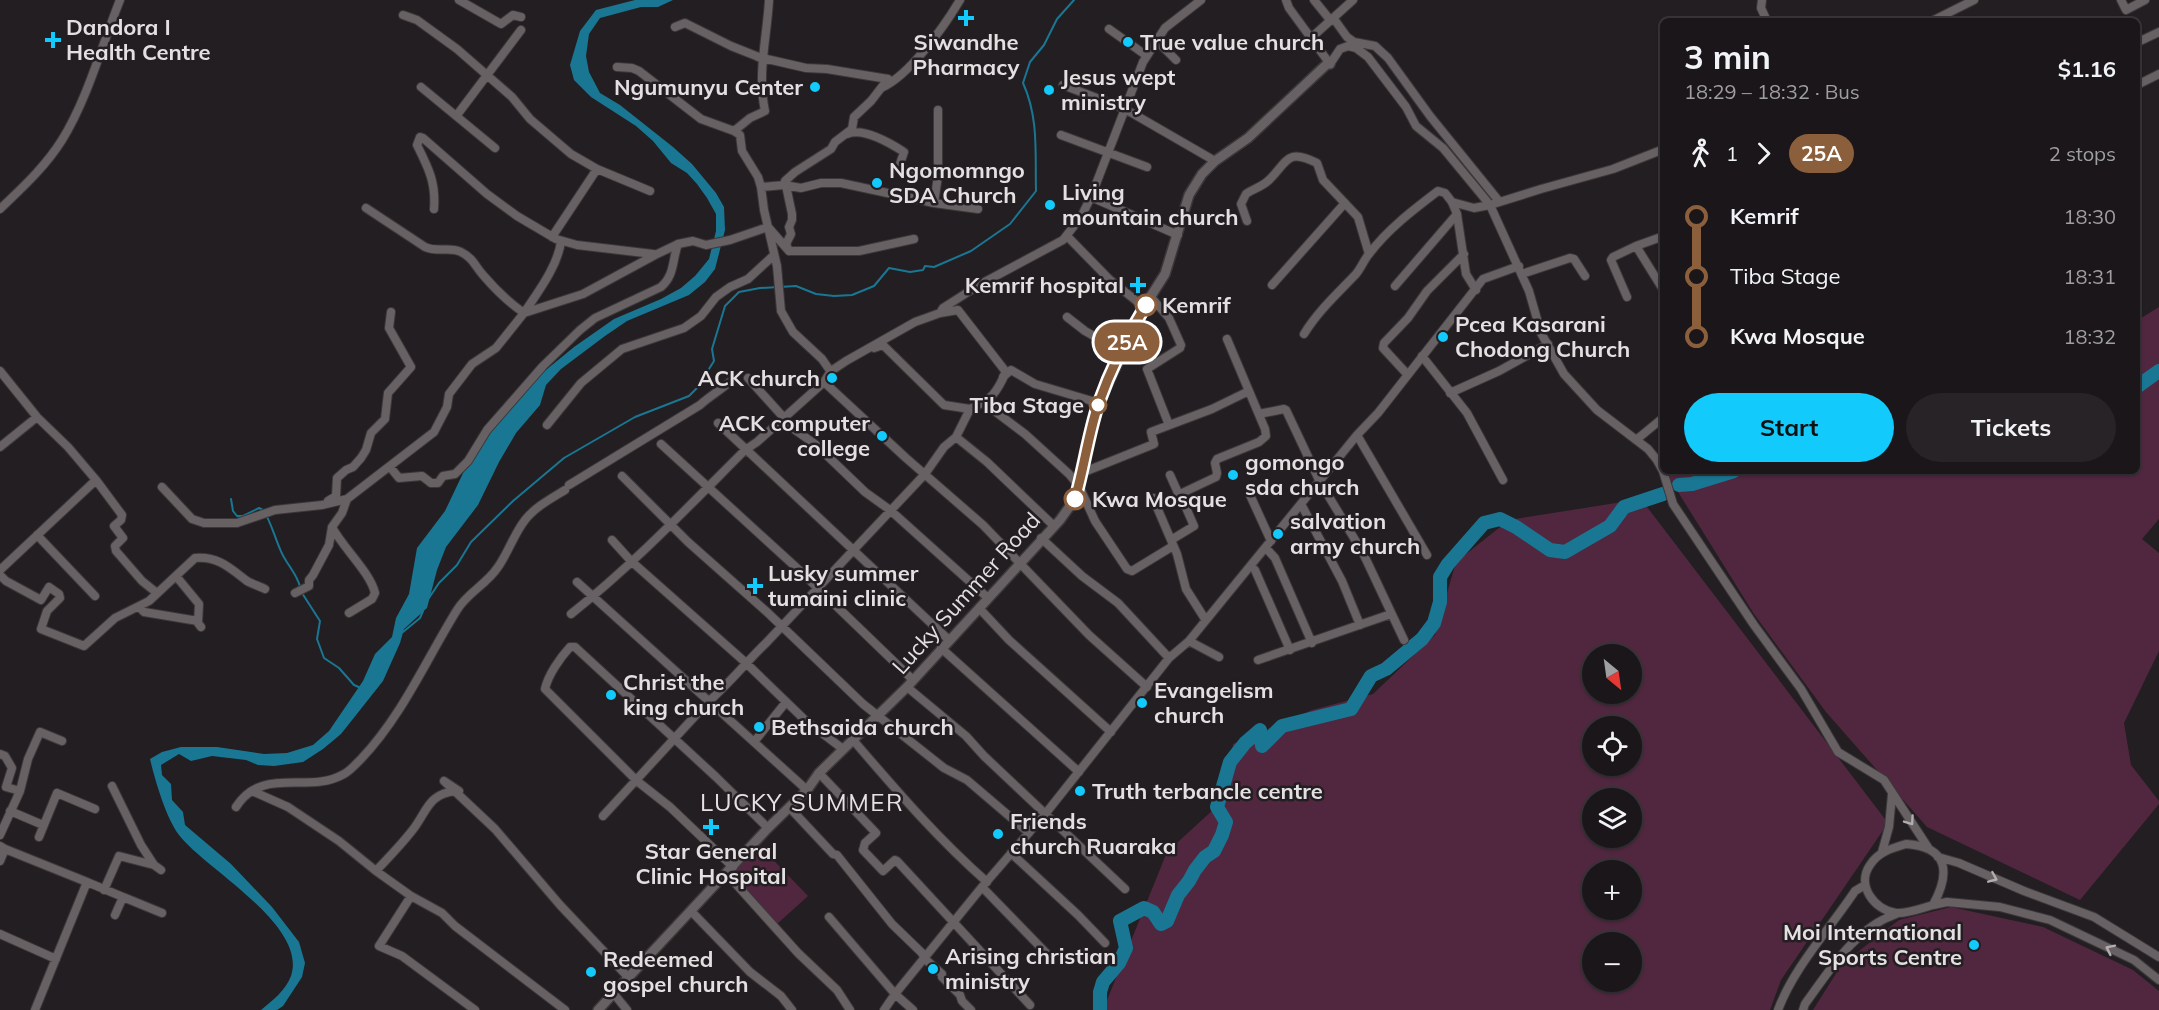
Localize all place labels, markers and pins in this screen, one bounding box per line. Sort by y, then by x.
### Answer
marker: Siwandhe Pharmacy [957,9,975,27]
place label: Dandora I Health Centre [66,13,211,66]
place label: Siwandhe Pharmacy [913,28,1019,81]
place label: True value church [1140,28,1324,56]
marker: Dandora I Health Centre [44,31,62,49]
marker: True value church [1121,35,1135,49]
place label: Jesus wept ministry [1061,63,1175,116]
place label: Ngumunyu Center [614,73,803,101]
marker: Ngumunyu Center [808,80,822,94]
marker: Jesus wept ministry [1042,83,1056,97]
place label: Ngomomngo SDA Church [889,156,1025,209]
marker: Ngomomngo SDA Church [870,176,884,190]
place label: Living mountain church [1062,178,1239,231]
marker: Living mountain church [1043,198,1057,212]
place label: Kemrif hospital [965,271,1124,299]
marker: Kemrif hospital [1129,276,1147,294]
place label: Kemrif [1162,291,1232,319]
marker: Kemrif [1135,294,1157,316]
place label: Pcea Kasarani Chodong Church [1455,310,1630,363]
marker: Pcea Kasarani Chodong Church [1436,330,1450,344]
place label: ACK church [698,364,820,392]
marker: ACK church [825,371,839,385]
place label: Tiba Stage [970,391,1084,419]
marker: Tiba Stage [1089,396,1107,414]
place label: ACK computer college [719,409,870,462]
marker: ACK computer college [875,429,889,443]
place label: gomongo sda church [1245,448,1360,501]
marker: gomongo sda church [1226,468,1240,482]
place label: Kwa Mosque [1092,485,1227,513]
marker: Kwa Mosque [1064,488,1086,510]
place label: salvation army church [1290,507,1420,560]
marker: salvation army church [1271,527,1285,541]
place label: Lusky summer tumaini clinic [768,559,919,612]
marker: Lusky summer tumaini clinic [746,577,764,595]
place label: Christ the king church [623,668,744,721]
place label: Evangelism church [1154,676,1274,729]
marker: Christ the king church [604,688,618,702]
marker: Evangelism church [1135,696,1149,710]
place label: Bethsaida church [771,713,954,741]
marker: Bethsaida church [752,720,766,734]
place label: Truth terbancle centre [1092,777,1323,805]
marker: Truth terbancle centre [1073,784,1087,798]
place label: Friends church Ruaraka [1010,807,1176,860]
marker: Star General Clinic Hospital [702,818,720,836]
marker: Friends church Ruaraka [991,827,1005,841]
place label: Star General Clinic Hospital [636,837,786,890]
place label: Moi International Sports Centre [1783,918,1962,971]
marker: Moi International Sports Centre [1967,938,1981,952]
place label: Arising christian ministry [945,942,1116,995]
place label: Redeemed gospel church [603,945,749,998]
marker: Arising christian ministry [926,962,940,976]
marker: Redeemed gospel church [584,965,598,979]

